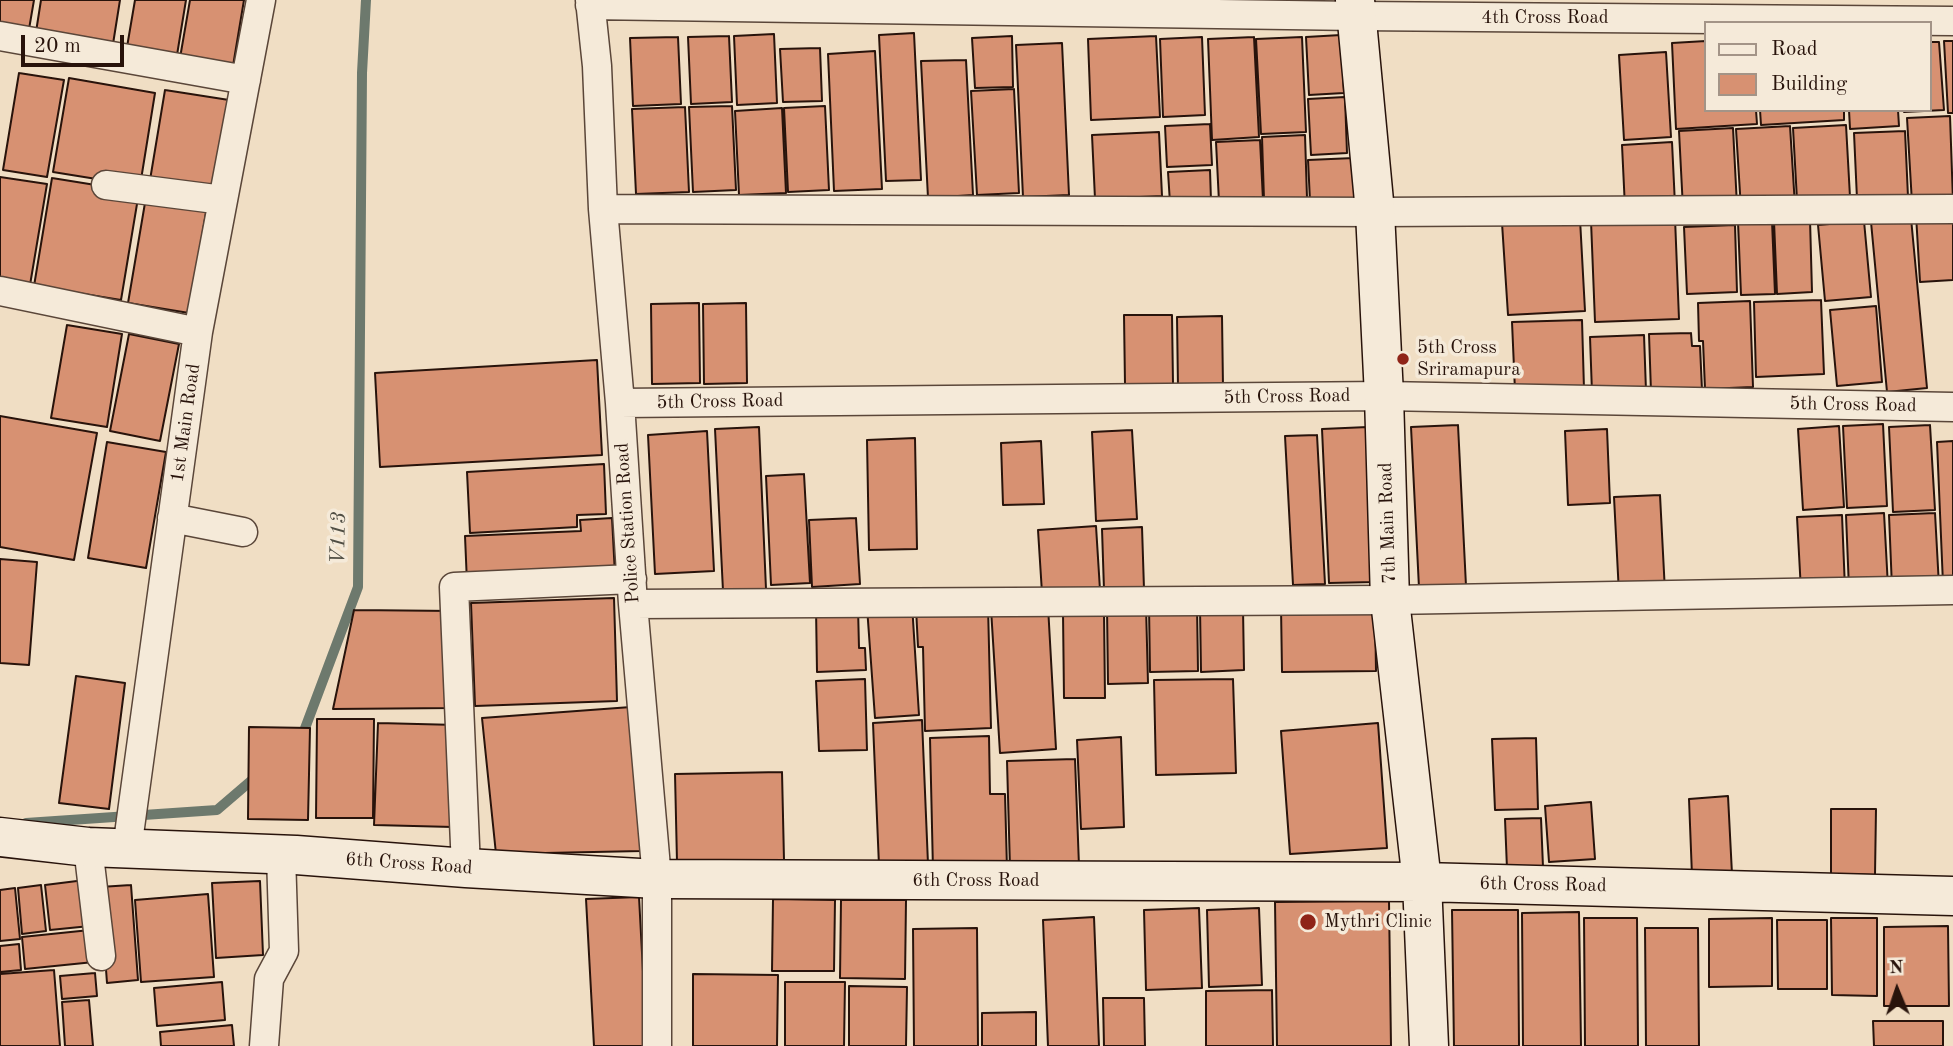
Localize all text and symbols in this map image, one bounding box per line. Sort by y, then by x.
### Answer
street label: 4th Cross Road [1481,7,1609,29]
scale bar [24,21,128,65]
legend [1704,21,1932,112]
text: 20 m [34,36,81,57]
text: Road [1771,39,1818,60]
text: Building [1771,74,1847,95]
place label: 5th Cross Sriramapura [1417,337,1521,381]
marker: 5th Cross Sriramapura [1395,351,1411,367]
street label: 1st Main Road [166,362,206,484]
street label: 5th Cross Road [1223,384,1351,410]
street label: 5th Cross Road [656,389,784,415]
street label: 5th Cross Road [1789,392,1917,418]
street label: Police Station Road [611,442,645,604]
street label: 7th Main Road [1374,462,1402,584]
water label: V113 [326,512,352,564]
street label: 6th Cross Road [345,848,473,880]
street label: 6th Cross Road [912,870,1040,892]
street label: 6th Cross Road [1479,872,1607,898]
place label: Mythri Clinic [1324,911,1432,933]
marker: Mythri Clinic [1298,912,1318,932]
north arrow [1862,955,1932,1025]
text: N [1889,959,1904,978]

